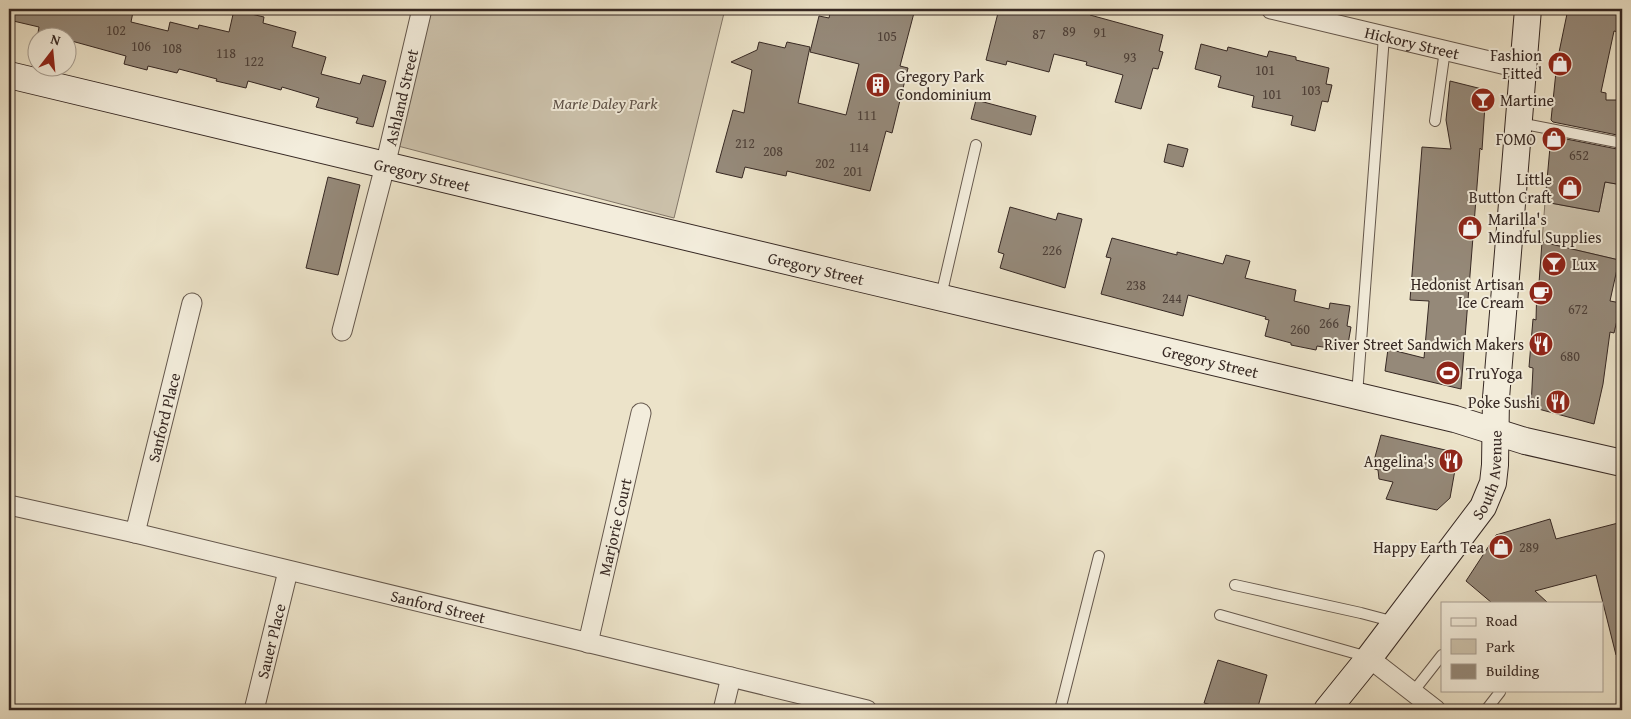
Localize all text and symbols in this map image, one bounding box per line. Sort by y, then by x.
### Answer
house number: 102 [106,20,126,40]
street label: Hickory Street [1362,20,1462,66]
house number: 89 [1062,21,1076,41]
house number: 91 [1093,22,1107,42]
house number: 87 [1032,24,1046,44]
house number: 105 [877,26,897,46]
north arrow [28,28,78,78]
text: N [48,29,63,51]
house number: 106 [131,36,151,56]
house number: 108 [162,38,182,58]
house number: 118 [216,43,236,63]
place label: Fashion Fitted [1490,43,1542,85]
street label: Ashland Street [378,46,424,148]
house number: 93 [1123,47,1137,67]
house number: 122 [244,51,264,71]
shop icon: Fashion Fitted [1547,51,1573,77]
house number: 101 [1255,60,1275,80]
place label: Gregory Park Condominium [896,64,991,106]
building icon: Gregory Park Condominium [865,72,891,98]
house number: 103 [1301,80,1321,100]
house number: 101 [1262,84,1282,104]
bar icon: Martine [1470,87,1496,113]
place label: Martine [1500,88,1554,112]
park label: Marie Daley Park [553,91,658,115]
house number: 111 [857,105,877,125]
shop icon: FOMO [1541,126,1567,152]
place label: FOMO [1496,127,1536,151]
house number: 212 [735,133,755,153]
house number: 114 [849,137,869,157]
house number: 208 [763,141,783,161]
house number: 652 [1569,145,1589,165]
street label: Gregory Street [372,151,473,198]
house number: 202 [815,153,835,173]
house number: 201 [843,161,863,181]
place label: Little Button Craft [1469,167,1552,209]
shop icon: Little Button Craft [1557,175,1583,201]
place label: Marilla's Mindful Supplies [1488,207,1602,249]
shop icon: Marilla's Mindful Supplies [1457,215,1483,241]
house number: 226 [1042,240,1062,260]
street label: Gregory Street [766,245,867,291]
bar icon: Lux [1541,251,1567,277]
place label: Lux [1572,252,1597,276]
place label: Hedonist Artisan Ice Cream [1411,272,1524,314]
house number: 238 [1126,275,1146,295]
cafe icon: Hedonist Artisan Ice Cream [1528,280,1554,306]
house number: 244 [1162,288,1182,308]
house number: 672 [1568,299,1588,319]
house number: 266 [1319,313,1339,333]
house number: 260 [1290,319,1310,339]
restaurant icon: River Street Sandwich Makers [1528,331,1554,357]
place label: River Street Sandwich Makers [1324,332,1524,356]
street label: Gregory Street [1160,338,1261,384]
house number: 680 [1560,346,1580,366]
sports icon: TruYoga [1435,360,1461,386]
place label: TruYoga [1466,361,1523,385]
street label: Sanford Place [141,370,186,465]
restaurant icon: Poke Sushi [1545,389,1571,415]
place label: Poke Sushi [1468,390,1541,414]
street label: South Avenue [1466,430,1508,525]
restaurant icon: Angelina's [1438,448,1464,474]
place label: Angelina's [1364,449,1434,473]
street label: Marjorie Court [592,475,638,578]
shop icon: Happy Earth Tea [1488,534,1514,560]
place label: Happy Earth Tea [1373,535,1484,559]
house number: 289 [1519,537,1539,557]
street label: Sanford Street [388,583,488,629]
street label: Sauer Place [250,601,292,681]
legend [1441,602,1604,692]
text: Road [1486,610,1517,631]
text: Park [1486,636,1515,657]
text: Building [1486,660,1540,681]

